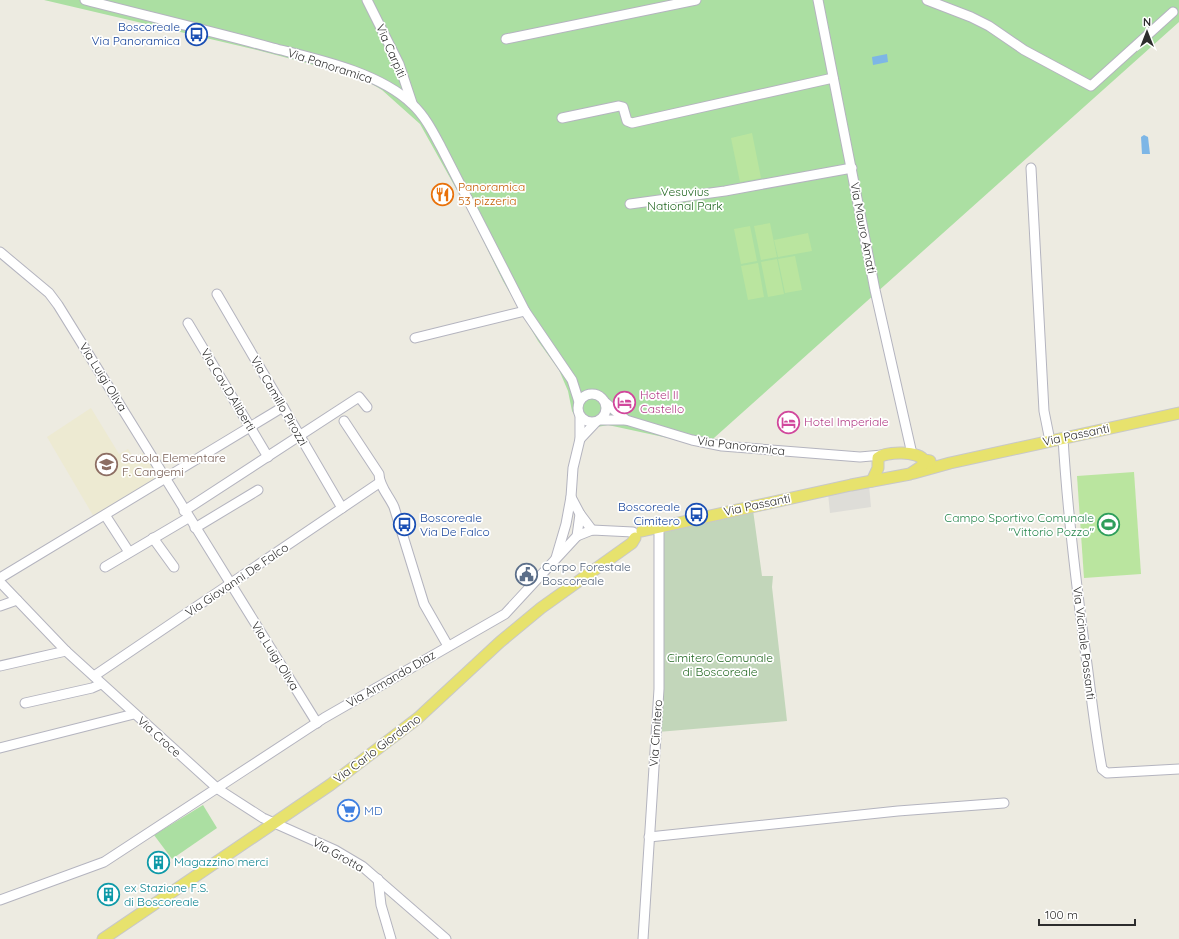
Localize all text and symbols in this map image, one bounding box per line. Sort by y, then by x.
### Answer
north arrow [1127,12,1167,52]
text: N [1143,15,1151,29]
place label: Boscoreale Via Panoramica [92,19,180,48]
bus stop icon: Boscoreale Via Panoramica [183,21,209,47]
street label: Via Carpiti [373,22,410,80]
street label: Via Panoramica [286,45,375,86]
place label: Panoramica 53 pizzeria [458,179,525,208]
restaurant icon: Panoramica 53 pizzeria [429,181,455,207]
street label: Via Mauro Amati [847,181,880,275]
park label: Vesuvius National Park [647,184,723,213]
street label: Via Luigi Oliva [76,340,131,414]
street label: Via Cav.D.Aliberti [198,346,259,434]
street label: Via Camillo Pirozzi [248,353,311,448]
place label: Hotel Il Castello [640,387,684,416]
hotel icon: Hotel Il Castello [612,389,638,415]
hotel icon: Hotel Imperiale [776,409,802,435]
place label: Hotel Imperiale [804,414,889,429]
street label: Via Passanti [1041,420,1111,449]
street label: Via Panoramica [696,433,786,458]
place label: Scuola Elementare F. Cangemi [122,450,226,479]
school or university icon: Scuola Elementare F. Cangemi [94,452,120,478]
street label: Via Passanti [722,490,792,519]
place label: Boscoreale Cimitero [618,499,680,528]
bus stop icon: Boscoreale Cimitero [683,501,709,527]
place label: Boscoreale Via De Falco [420,510,490,539]
place label: Campo Sportivo Comunale "Vittorio Pozzo" [944,510,1094,539]
bus stop icon: Boscoreale Via De Falco [391,512,417,538]
sports icon: Campo Sportivo Comunale "Vittorio Pozzo" [1096,512,1122,538]
street label: Via Giovanni De Falco [182,539,291,620]
place label: Corpo Forestale Boscoreale [542,559,631,588]
public building icon: Corpo Forestale Boscoreale [513,561,539,587]
street label: Via Vicinale Passanti [1070,585,1099,700]
street label: Via Luigi Oliva [248,619,303,693]
street label: Via Armando Diaz [343,647,438,710]
park label: Cimitero Comunale di Boscoreale [667,650,773,679]
street label: Via Cimitero [646,699,665,767]
street label: Via Carlo Giordano [330,711,423,786]
street label: Via Croce [134,713,184,760]
supermarket icon: MD [336,798,362,824]
place label: MD [364,803,383,818]
street label: Via Grotta [310,834,367,875]
building icon: Magazzino merci [146,849,172,875]
place label: Magazzino merci [174,854,268,869]
place label: ex Stazione F.S. di Boscoreale [124,880,208,909]
building icon: ex Stazione F.S. di Boscoreale [95,882,121,908]
scale bar [1039,901,1135,927]
text: 100 m [1045,907,1078,922]

